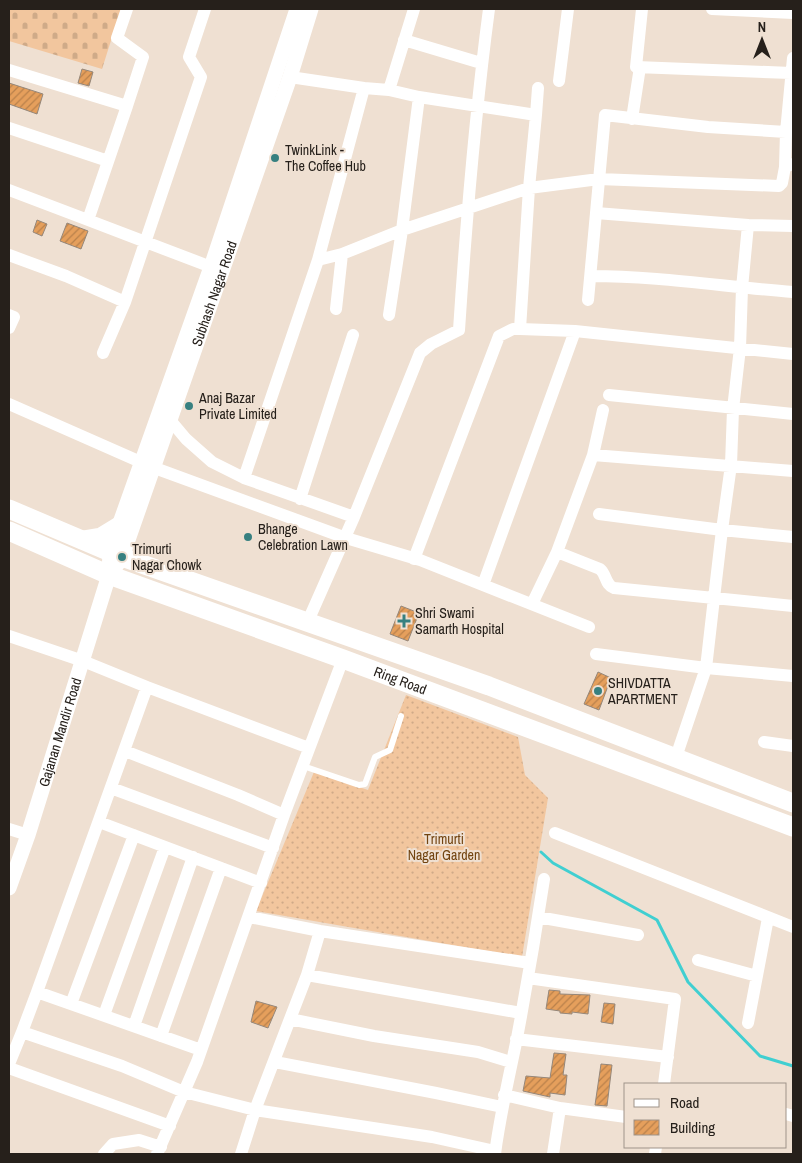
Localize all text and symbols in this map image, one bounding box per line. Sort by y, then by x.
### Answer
north arrow [737,15,787,65]
text: N [758,18,766,36]
place label: TwinkLink - The Coffee Hub [285,141,366,175]
marker: TwinkLink - The Coffee Hub [269,152,281,164]
street label: Subhash Nagar Road [187,238,241,349]
place label: Anaj Bazar Private Limited [198,389,277,423]
marker: Anaj Bazar Private Limited [183,400,195,412]
place label: Bhange Celebration Lawn [258,520,348,554]
marker: Bhange Celebration Lawn [242,531,254,543]
place label: Trimurti Nagar Chowk [132,540,202,574]
marker: Trimurti Nagar Chowk [116,551,128,563]
place label: Shri Swami Samarth Hospital [415,604,504,638]
marker: Shri Swami Samarth Hospital [397,614,411,628]
street label: Ring Road [371,662,429,698]
place label: SHIVDATTA APARTMENT [607,674,678,708]
street label: Gajanan Mandir Road [35,676,85,789]
marker: SHIVDATTA APARTMENT [592,685,604,697]
park label: Trimurti Nagar Garden [408,830,480,864]
legend [624,1083,787,1148]
text: Road [670,1092,699,1113]
text: Building [670,1117,715,1138]

